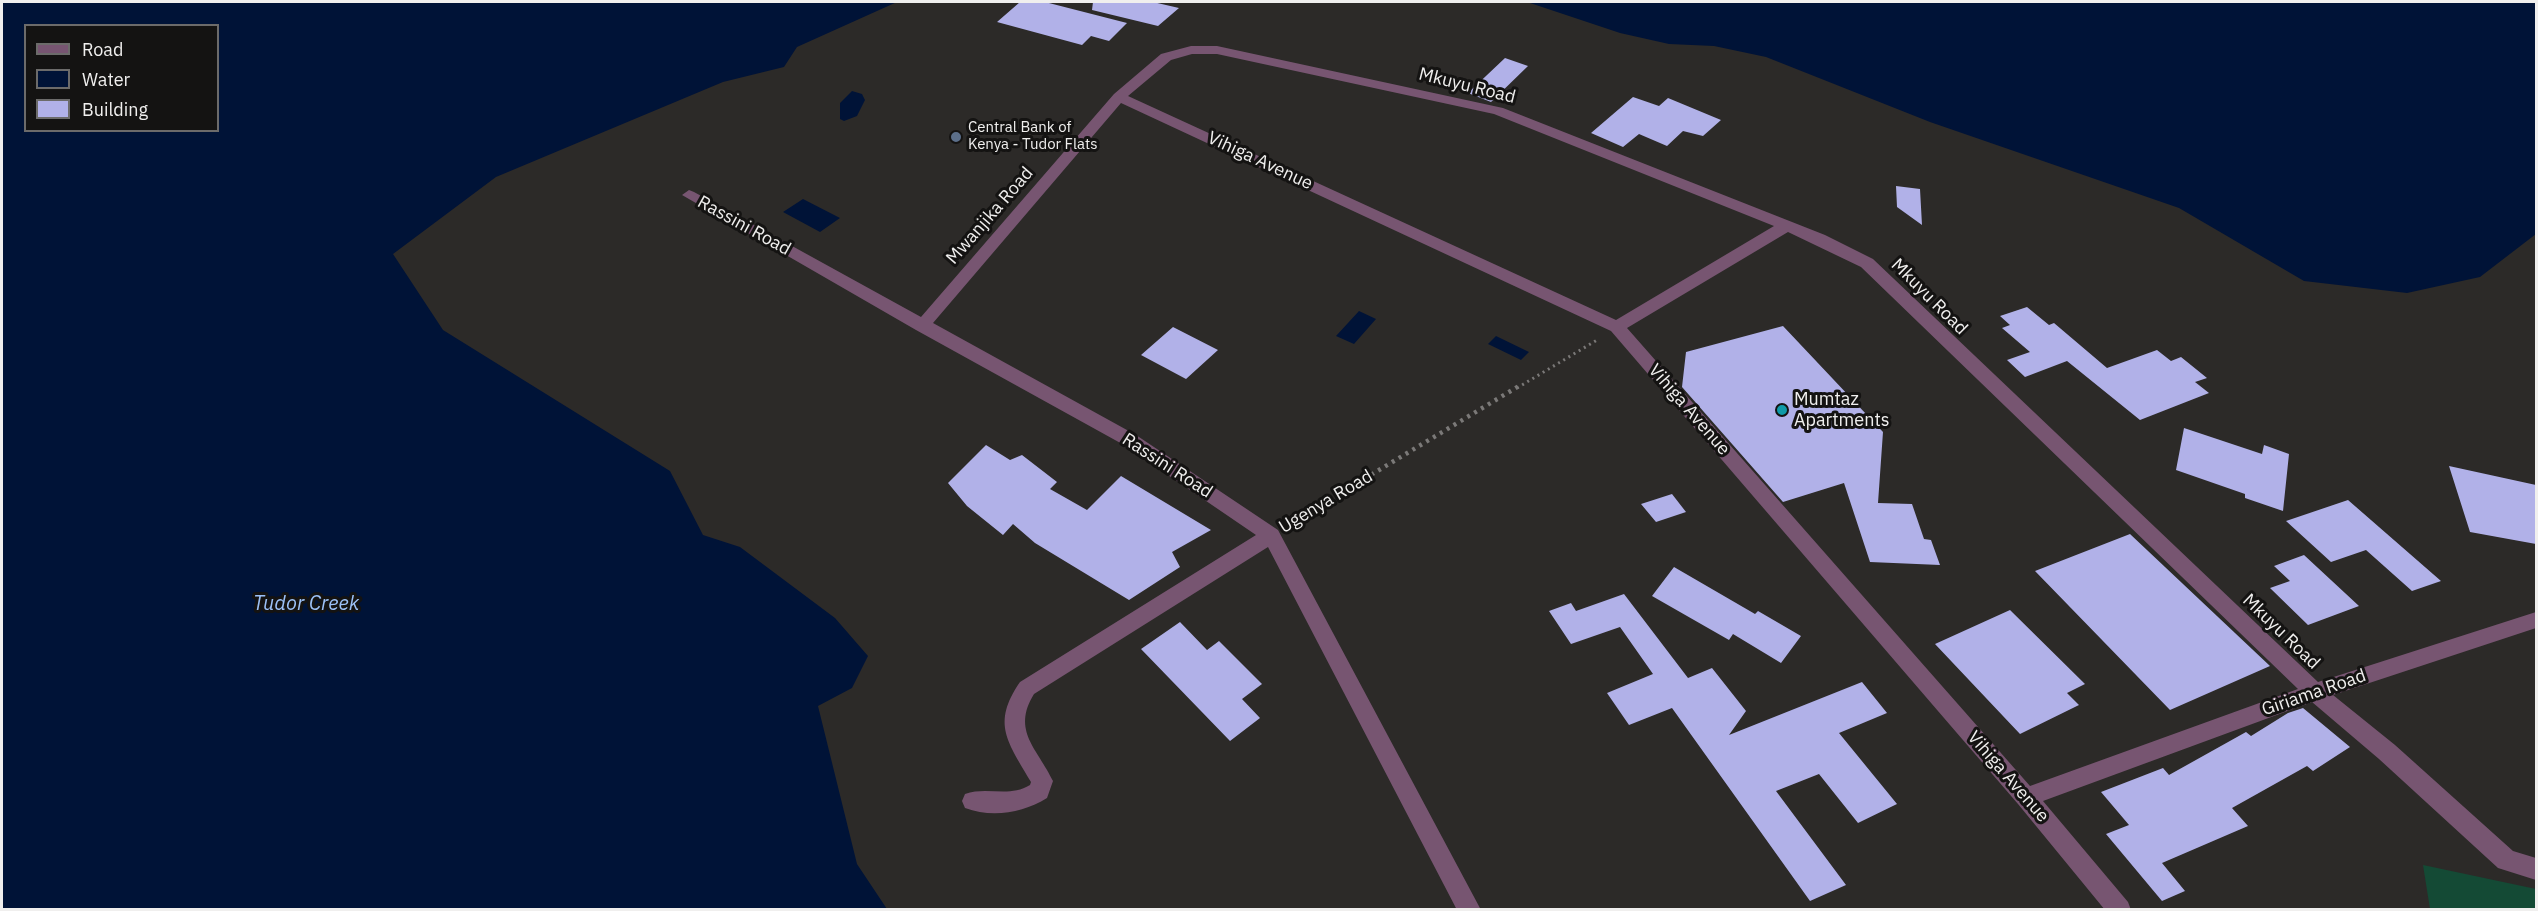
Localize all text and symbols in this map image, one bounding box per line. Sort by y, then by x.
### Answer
legend [24,24,219,132]
text: Road [82,38,123,61]
street label: Mkuyu Road [1416,64,1518,108]
text: Water [82,68,130,91]
text: Building [82,98,148,121]
place label: Central Bank of Kenya - Tudor Flats [968,119,1098,154]
street label: Vihiga Avenue [1204,127,1316,195]
marker: Central Bank of Kenya - Tudor Flats [949,130,963,144]
street label: Mwanjika Road [942,163,1038,269]
street label: Rassini Road [694,192,794,260]
street label: Mkuyu Road [1886,254,1972,340]
street label: Vihiga Avenue [1644,360,1734,460]
place label: Mumtaz Apartments [1794,389,1889,432]
marker: Mumtaz Apartments [1775,403,1789,417]
street label: Rassini Road [1118,429,1216,503]
street label: Ugenya Road [1275,466,1377,538]
street label: Mkuyu Road [2238,590,2324,674]
water label: Tudor Creek [253,592,359,616]
street label: Giriama Road [2259,665,2369,721]
street label: Vihiga Avenue [1963,727,2053,827]

